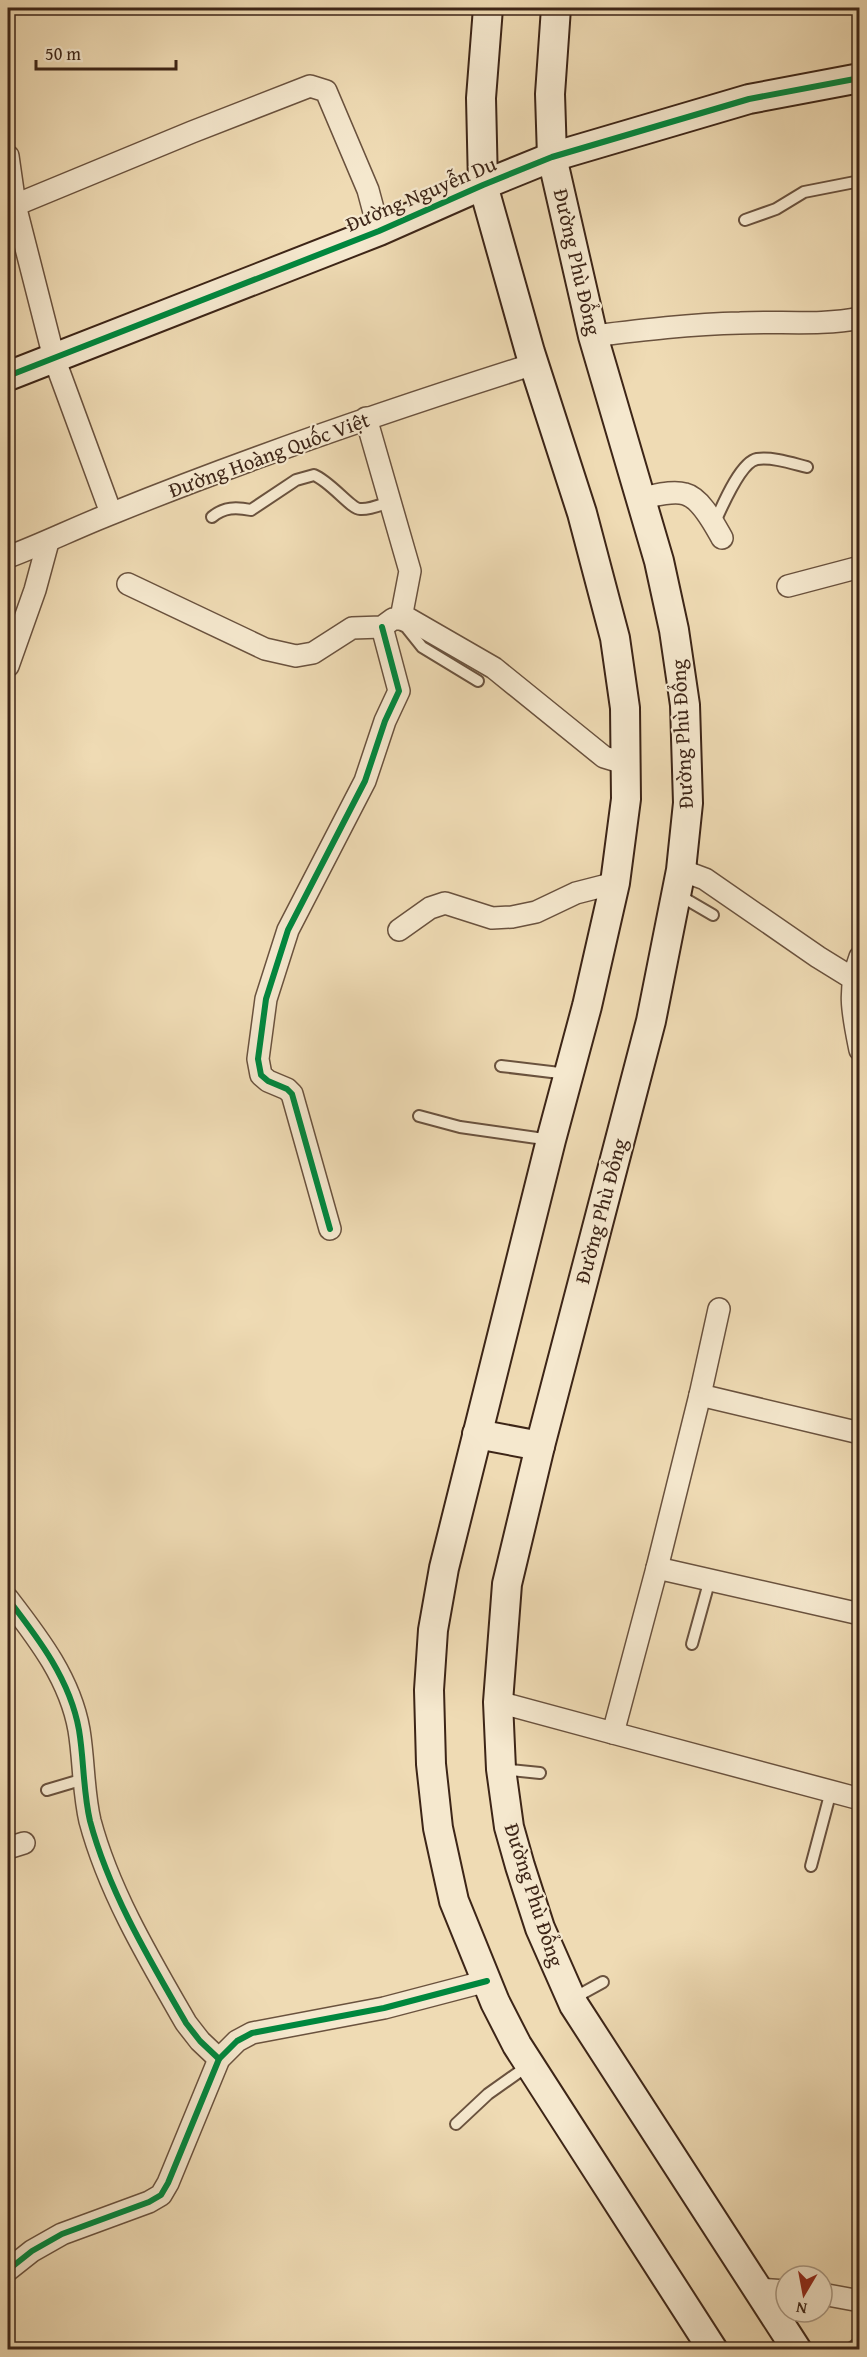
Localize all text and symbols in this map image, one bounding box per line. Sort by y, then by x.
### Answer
scale bar [36,33,176,71]
text: 50 m [45,40,81,67]
street label: Đường Nguyễn Du [341,148,502,239]
street label: Đường Phù Đổng [546,186,610,339]
street label: Đường Hoàng Quốc Việt [164,404,374,505]
street label: Đường Phù Đổng [662,658,701,809]
street label: Đường Phù Đổng [566,1134,635,1287]
street label: Đường Phù Đổng [497,1819,572,1971]
north arrow [774,2264,834,2324]
text: N [794,2296,809,2322]

